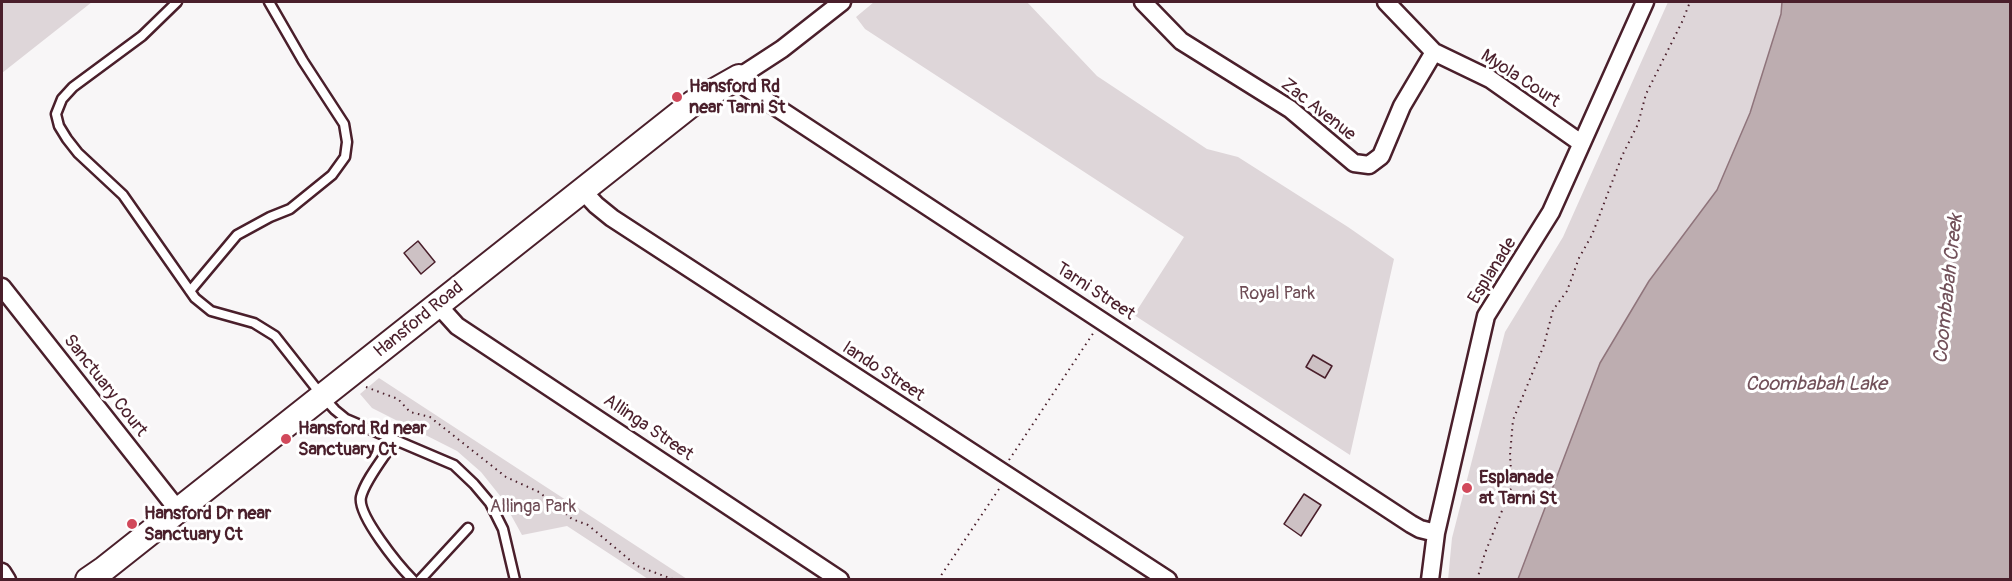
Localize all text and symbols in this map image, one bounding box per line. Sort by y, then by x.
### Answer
street label: Myola Court [1476,45,1564,113]
street label: Zac Avenue [1276,74,1360,146]
place label: Hansford Rd near Tarni St [689,76,786,118]
marker: Hansford Rd near Tarni St [670,90,684,104]
water label: Coombabah Creek [1929,213,1969,365]
street label: Esplanade [1464,234,1522,308]
street label: Tarni Street [1051,258,1139,326]
street label: Hansford Road [370,277,468,363]
park label: Royal Park [1239,283,1315,305]
street label: Sanctuary Court [58,331,152,441]
street label: Iando Street [838,337,928,407]
water label: Coombabah Lake [1745,373,1887,397]
street label: Allinga Street [599,390,697,466]
place label: Hansford Rd near Sanctuary Ct [298,418,427,460]
marker: Hansford Rd near Sanctuary Ct [279,432,293,446]
place label: Esplanade at Tarni St [1479,467,1557,510]
marker: Esplanade at Tarni St [1460,481,1474,495]
park label: Allinga Park [490,496,576,518]
place label: Hansford Dr near Sanctuary Ct [144,503,271,546]
marker: Hansford Dr near Sanctuary Ct [125,517,139,531]

